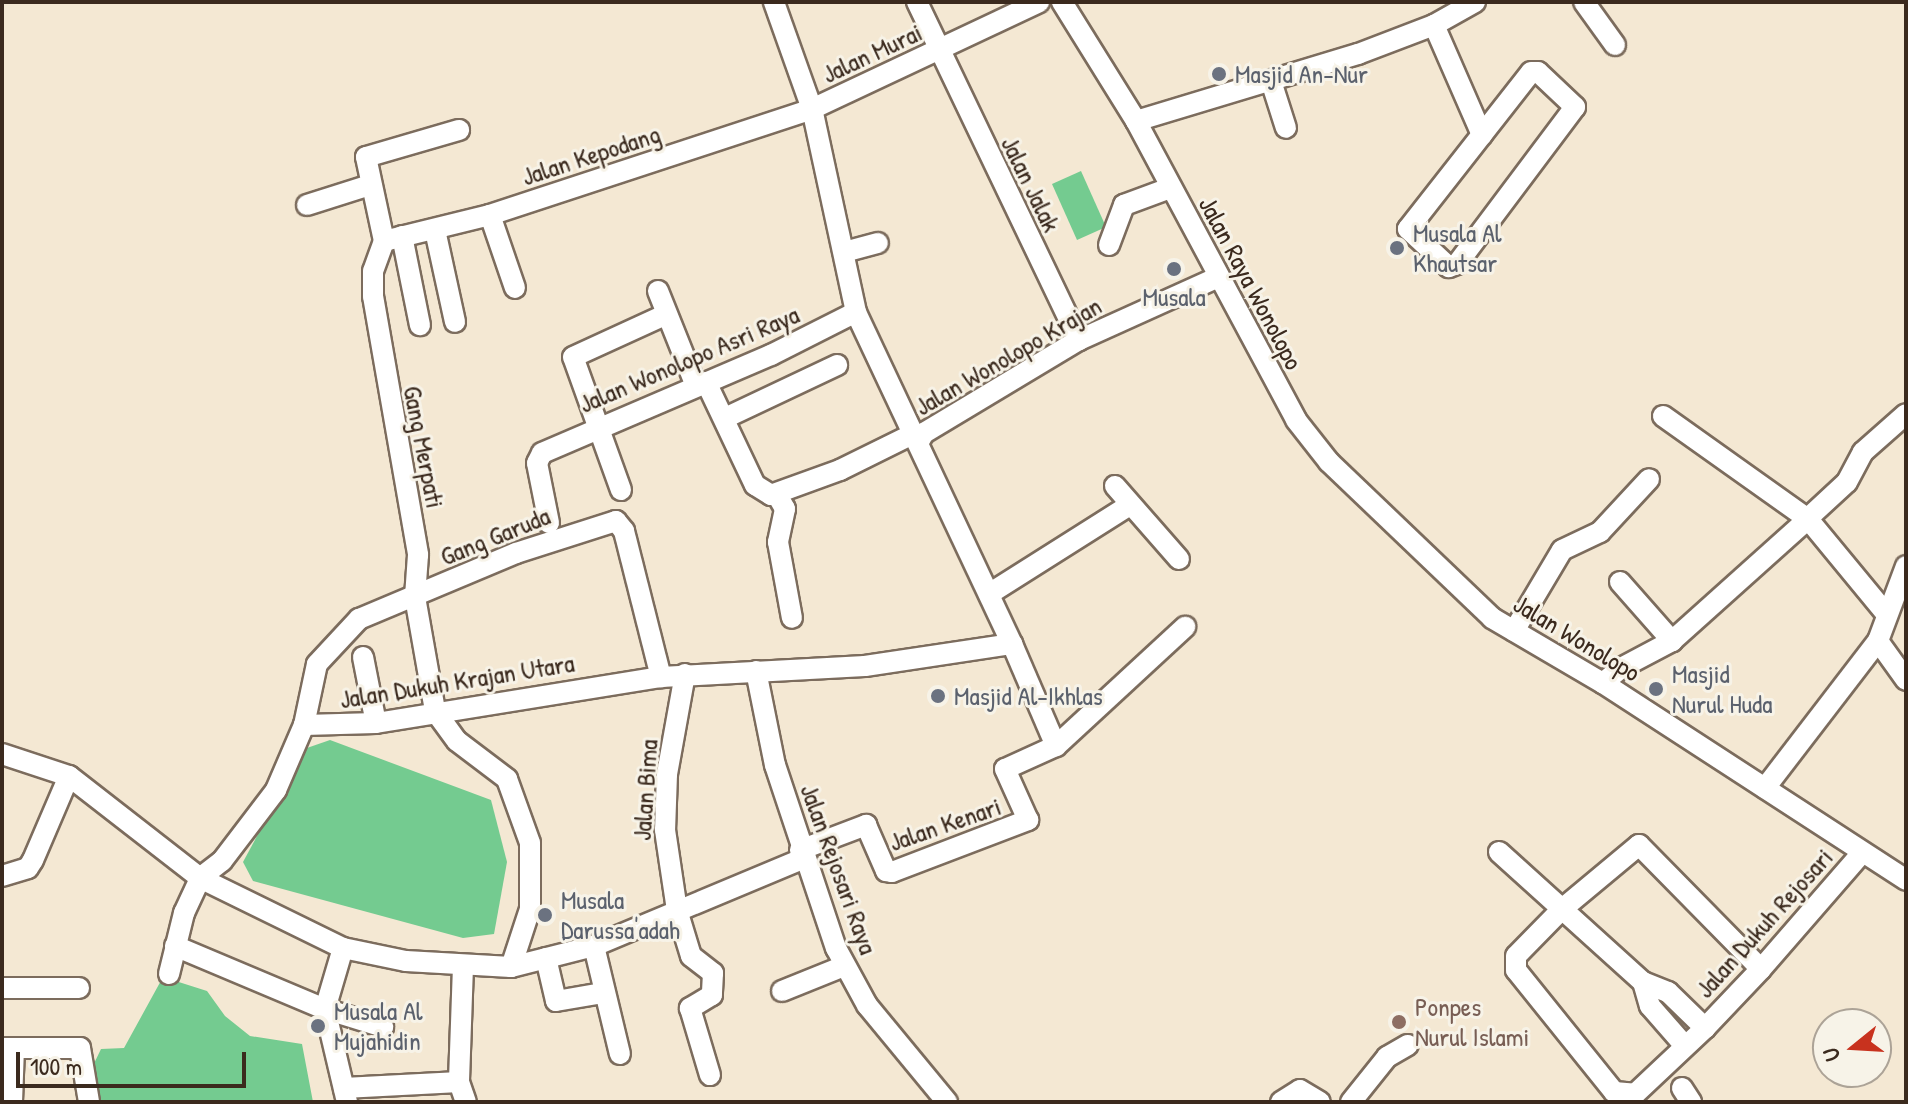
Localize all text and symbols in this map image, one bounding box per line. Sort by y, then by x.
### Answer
street label: Jalan Murai [817,16,927,90]
place label: Masjid An-Nur [1235,58,1368,90]
marker: Masjid An-Nur [1210,65,1228,83]
street label: Jalan Kepodang [518,118,664,192]
street label: Jalan Jalak [995,131,1067,237]
street label: Jalan Raya Wonolopo [1192,191,1310,375]
place label: Musala Al Khautsar [1413,217,1502,278]
marker: Musala Al Khautsar [1388,239,1406,257]
marker: Musala [1165,260,1183,278]
place label: Musala [1142,281,1206,313]
street label: Jalan Wonolopo Krajan [909,290,1107,422]
street label: Jalan Wonolopo Asri Raya [574,299,804,419]
street label: Gang Merpati [397,383,451,511]
street label: Gang Garuda [436,500,554,572]
street label: Jalan Wonolopo [1508,588,1646,688]
street label: Jalan Dukuh Krajan Utara [338,647,576,715]
place label: Masjid Nurul Huda [1672,658,1772,720]
place label: Masjid Al-Ikhlas [954,680,1103,712]
marker: Masjid Nurul Huda [1647,680,1665,698]
marker: Masjid Al-Ikhlas [929,687,947,705]
street label: Jalan Bima [626,738,664,842]
street label: Jalan Rejosari Raya [794,780,884,958]
street label: Jalan Kenari [885,790,1005,858]
street label: Jalan Dukuh Rejosari [1689,842,1839,1004]
place label: Musala Darussa'adah [561,884,680,946]
marker: Musala Darussa'adah [536,906,554,924]
place label: Ponpes Nurul Islami [1415,991,1529,1052]
place label: Musala Al Mujahidin [334,995,423,1056]
north arrow [1812,1008,1892,1088]
marker: Ponpes Nurul Islami [1390,1013,1408,1031]
marker: Musala Al Mujahidin [309,1017,327,1035]
scale bar [20,1036,250,1086]
text: U [1815,1044,1847,1065]
text: 100 m [30,1050,82,1082]

